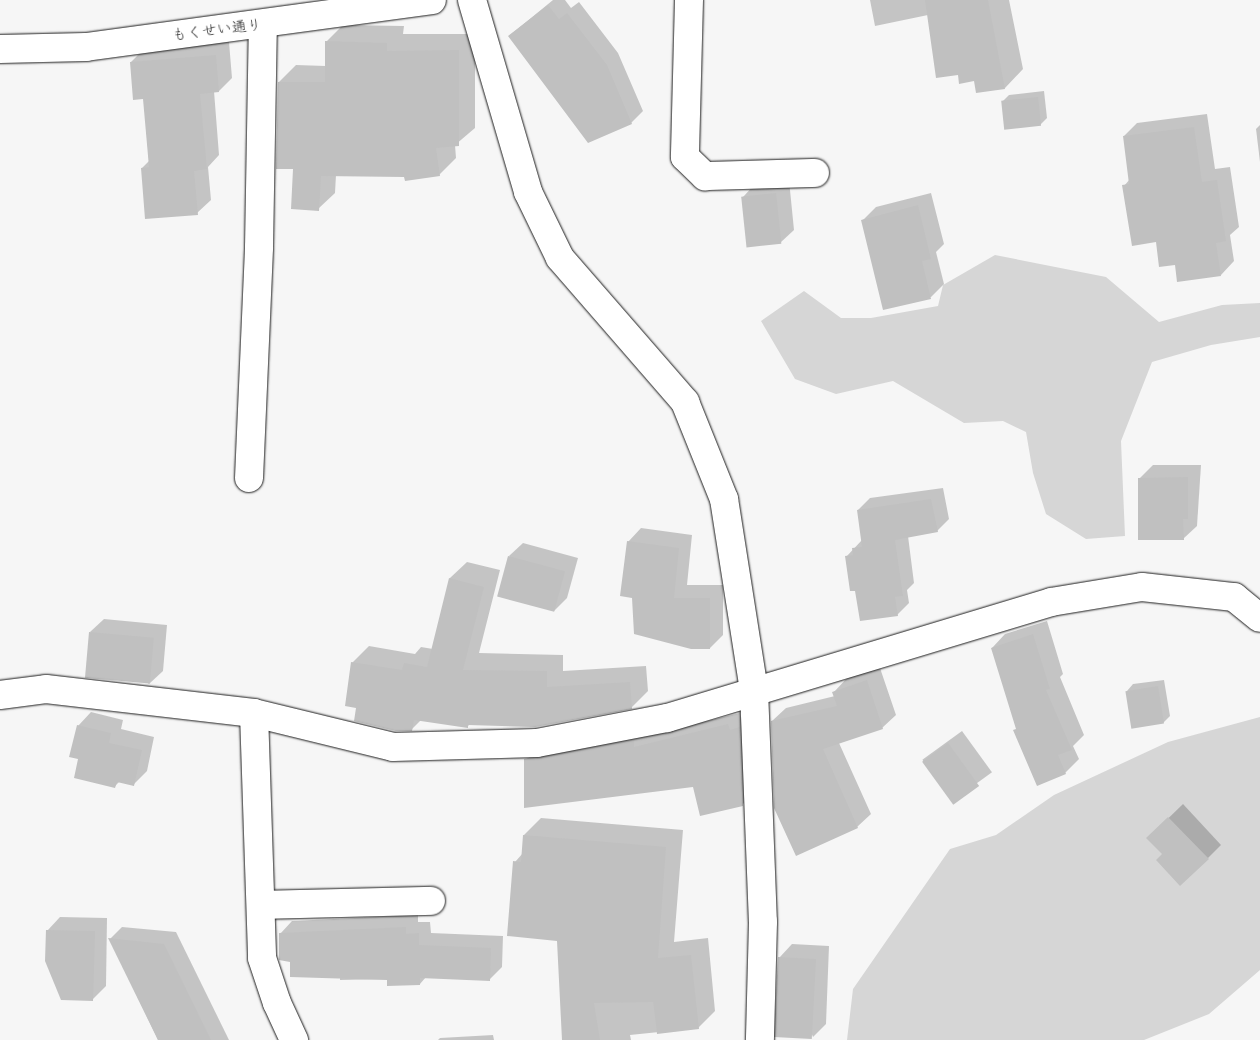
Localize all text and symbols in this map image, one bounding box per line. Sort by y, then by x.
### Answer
street label: もくせい通り [171,17,263,45]

